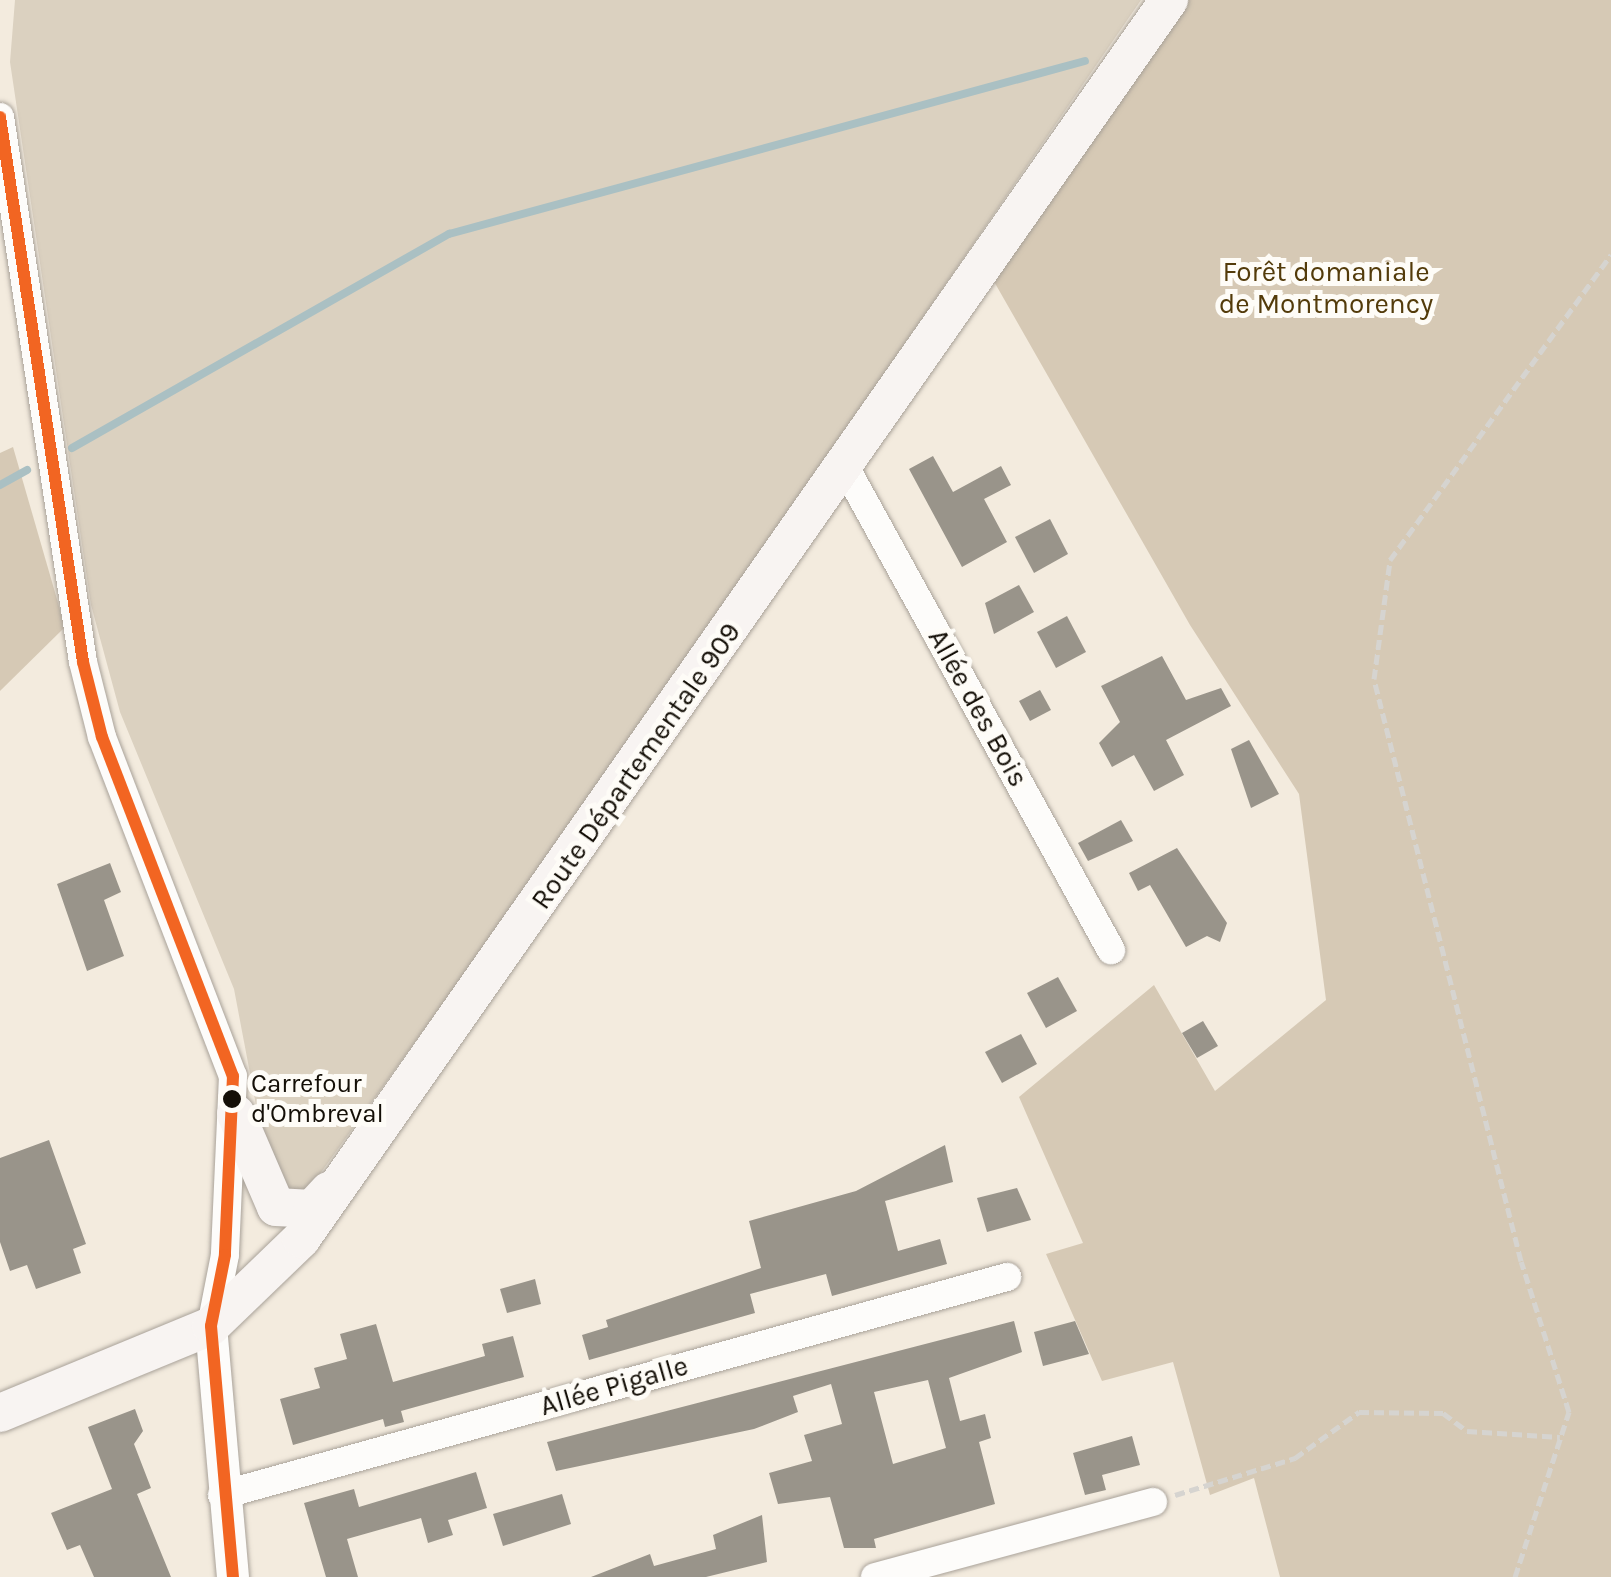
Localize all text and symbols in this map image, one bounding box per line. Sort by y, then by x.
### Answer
park label: Forêt domaniale de Montmorency [1219,255,1433,321]
street label: Route Départementale 909 [524,616,748,916]
street label: Allée des Bois [921,623,1035,793]
place label: Carrefour d'Ombreval [251,1068,384,1130]
marker: Carrefour d'Ombreval [222,1089,242,1109]
street label: Allée Pigalle [536,1349,692,1423]

